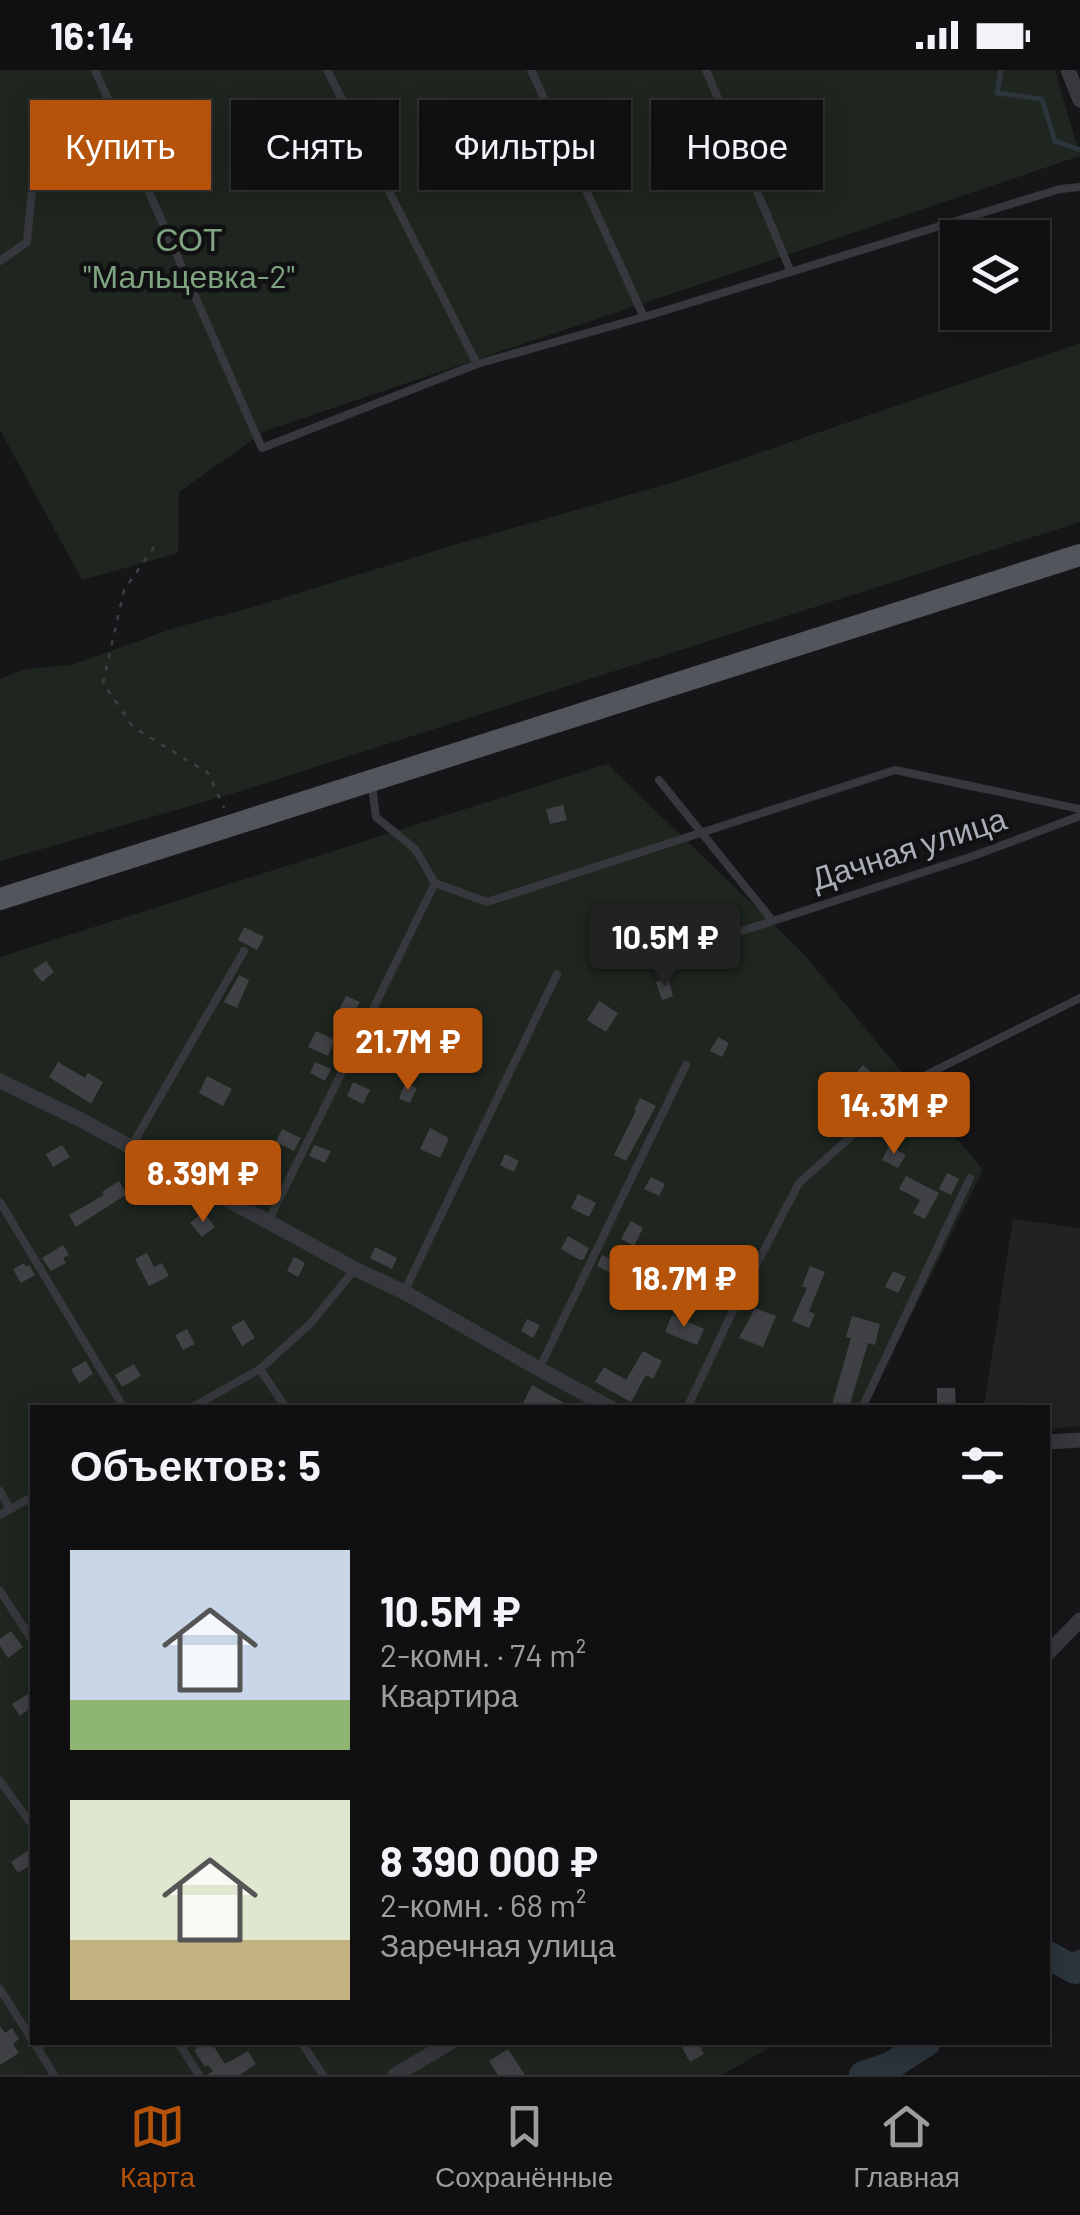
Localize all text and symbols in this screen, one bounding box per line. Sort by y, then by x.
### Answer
text: 16:14 [50,12,134,58]
chip: Купить [30,100,211,190]
chip: Снять [231,100,399,190]
chip: Фильтры [419,100,631,190]
chip: Новое [651,100,823,190]
park label: СОТ "Мальцевка-2" [83,219,295,295]
map controls [940,220,1050,330]
button: layers [940,220,1050,330]
street label: Дачная улица [806,798,1011,897]
pin: 10.5M ₽ [573,904,757,989]
text: 10.5M ₽ [611,917,719,955]
pin: 21.7M ₽ [316,1008,500,1093]
text: 21.7M ₽ [355,1021,461,1059]
pin: 14.3M ₽ [802,1072,986,1157]
text: 14.3M ₽ [840,1085,948,1123]
pin: 8.39M ₽ [111,1140,295,1225]
text: 8.39M ₽ [147,1153,259,1191]
pin: 18.7M ₽ [592,1245,776,1330]
text: 18.7M ₽ [632,1258,736,1296]
icon: filters [955,1438,1010,1493]
text: Объектов: 5 [70,1439,321,1489]
text: 10.5M ₽ [380,1585,521,1635]
icon: home [150,1590,270,1710]
text: 2-комн. · 74 m² [380,1635,586,1673]
text: Квартира [380,1675,518,1713]
text: 8 390 000 ₽ [380,1835,598,1885]
icon: home [150,1840,270,1960]
text: 2-комн. · 68 m² [380,1885,586,1923]
text: Заречная улица [380,1925,616,1963]
tab: Карта [120,2099,195,2194]
tab: Сохранённые [435,2099,613,2194]
tab: Главная [853,2099,960,2194]

